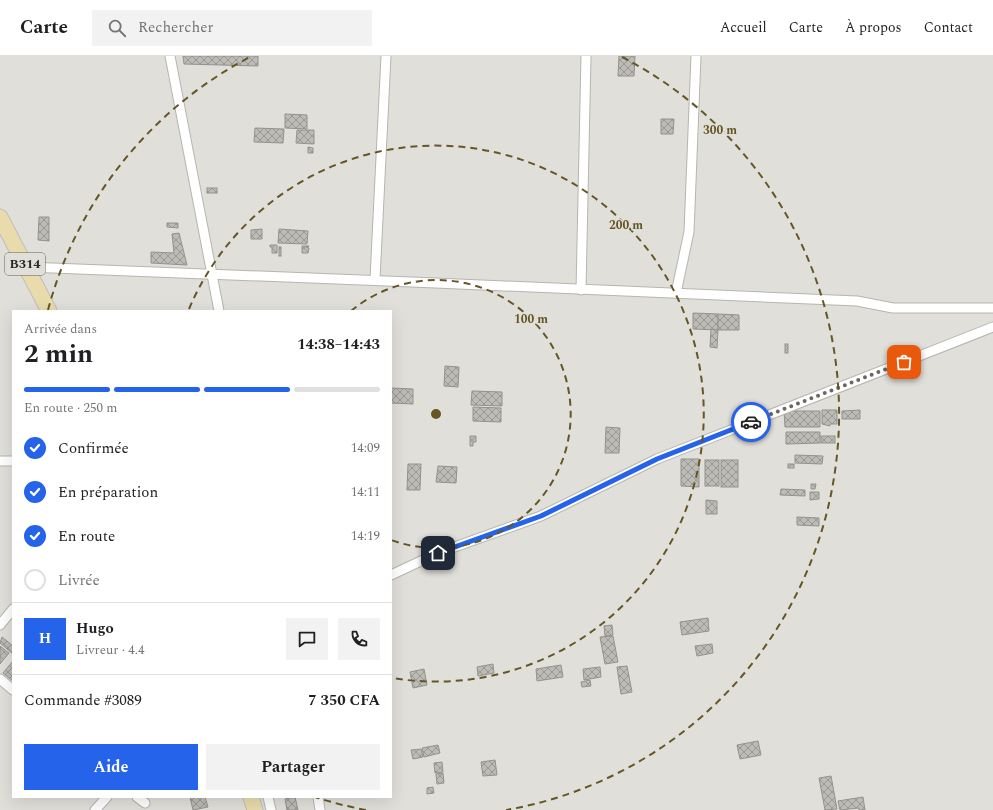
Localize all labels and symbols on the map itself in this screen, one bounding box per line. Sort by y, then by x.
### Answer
text: 300 m [703,121,737,140]
text: 200 m [609,216,643,235]
road number: B314 [5,253,45,275]
text: 100 m [514,310,548,329]
pin [887,345,921,379]
courier [731,402,771,442]
centre of rings [429,407,443,421]
pin [421,536,455,570]

